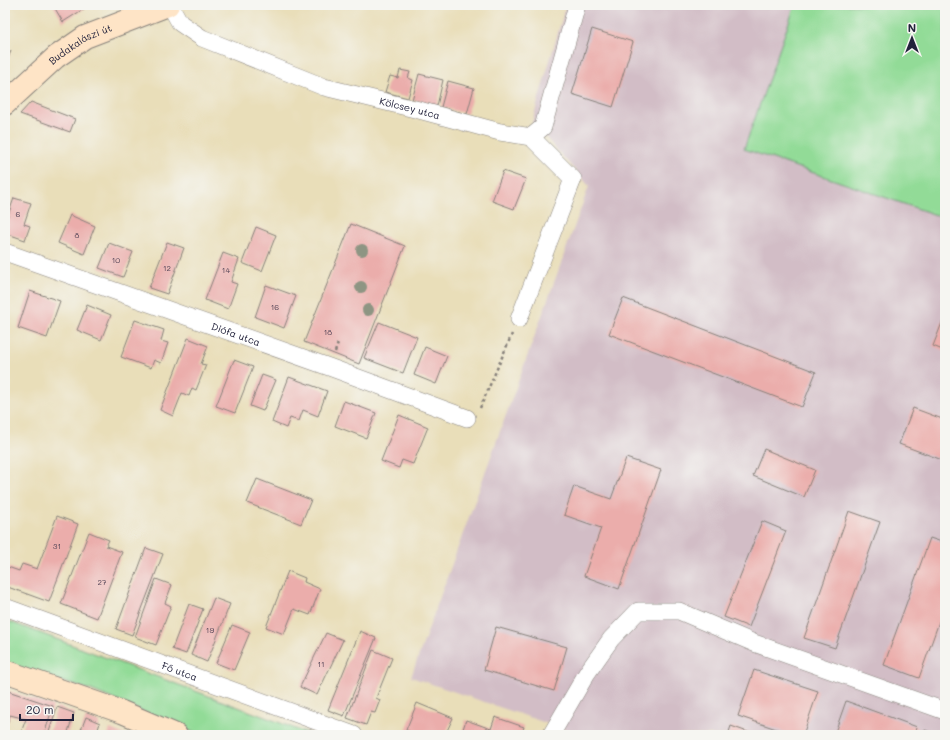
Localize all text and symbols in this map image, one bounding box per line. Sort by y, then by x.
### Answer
north arrow [892,18,932,58]
street label: Budakalászi út [45,20,114,68]
text: N [908,20,916,35]
street label: Kölcsey utca [378,94,442,122]
house number: 6 [16,209,21,219]
house number: 8 [75,230,80,240]
house number: 10 [112,255,120,265]
house number: 12 [163,263,171,273]
house number: 14 [222,265,230,275]
house number: 16 [271,302,279,312]
street label: Diófa utca [209,319,262,349]
house number: 18 [324,327,332,337]
house number: 31 [53,541,61,551]
house number: 27 [98,577,107,587]
house number: 19 [206,625,214,635]
street label: Fő utca [160,658,199,684]
house number: 11 [317,659,325,669]
scale bar [20,696,73,722]
text: 20 m [26,701,54,717]

